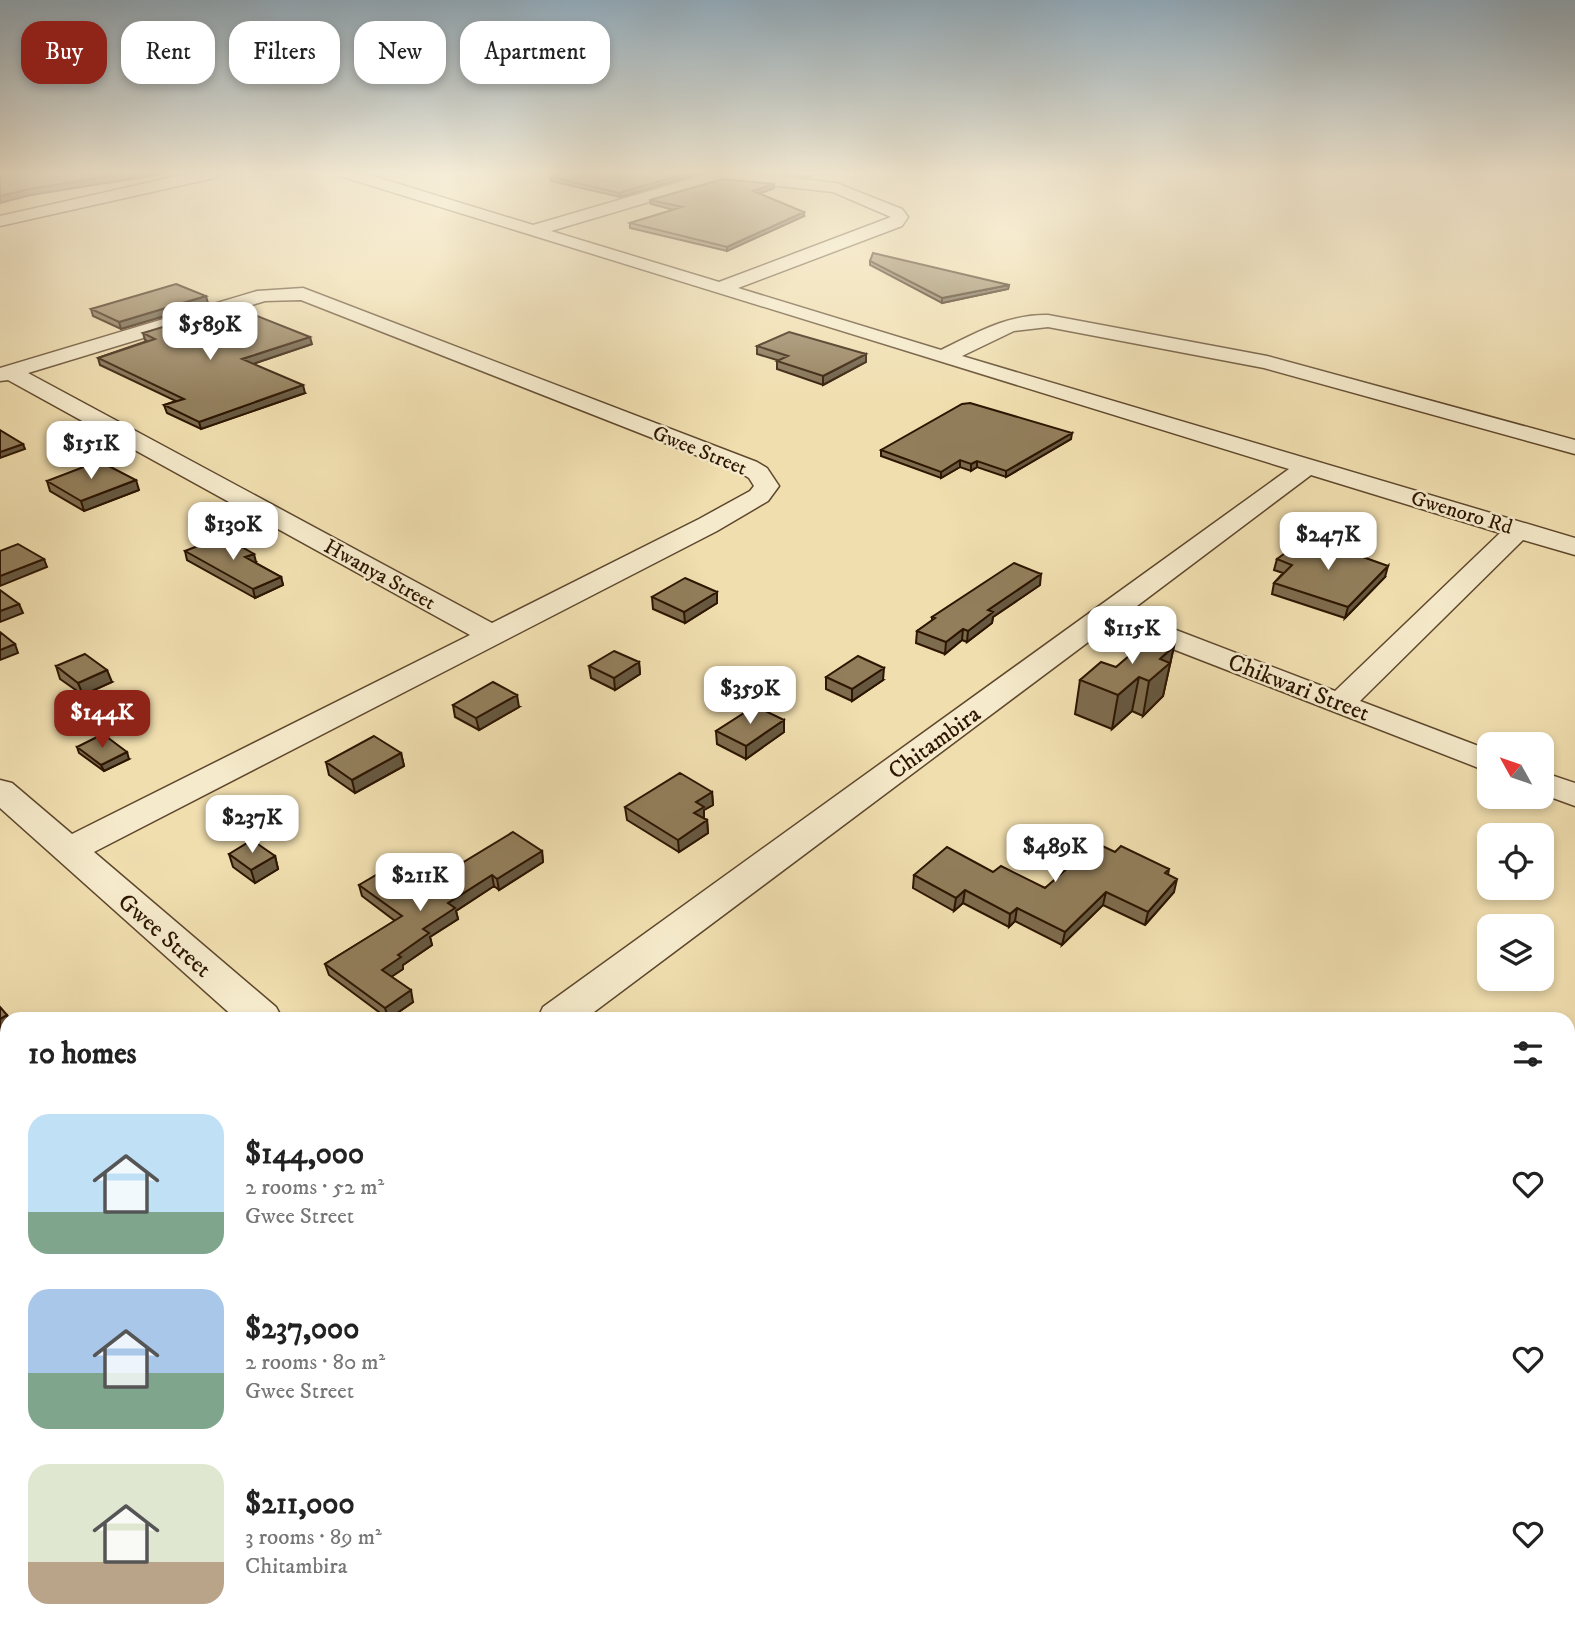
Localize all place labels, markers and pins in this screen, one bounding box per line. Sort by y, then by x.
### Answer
pin: $589K [161,302,259,362]
pin: $151K [42,421,140,481]
pin: $130K [184,503,282,562]
pin: $247K [1279,512,1377,572]
pin: $115K [1083,606,1181,666]
pin: $359K [701,666,799,726]
pin: $144K [53,690,151,750]
pin: $237K [203,796,301,855]
pin: $489K [1006,824,1104,884]
pin: $211K [371,853,469,913]

